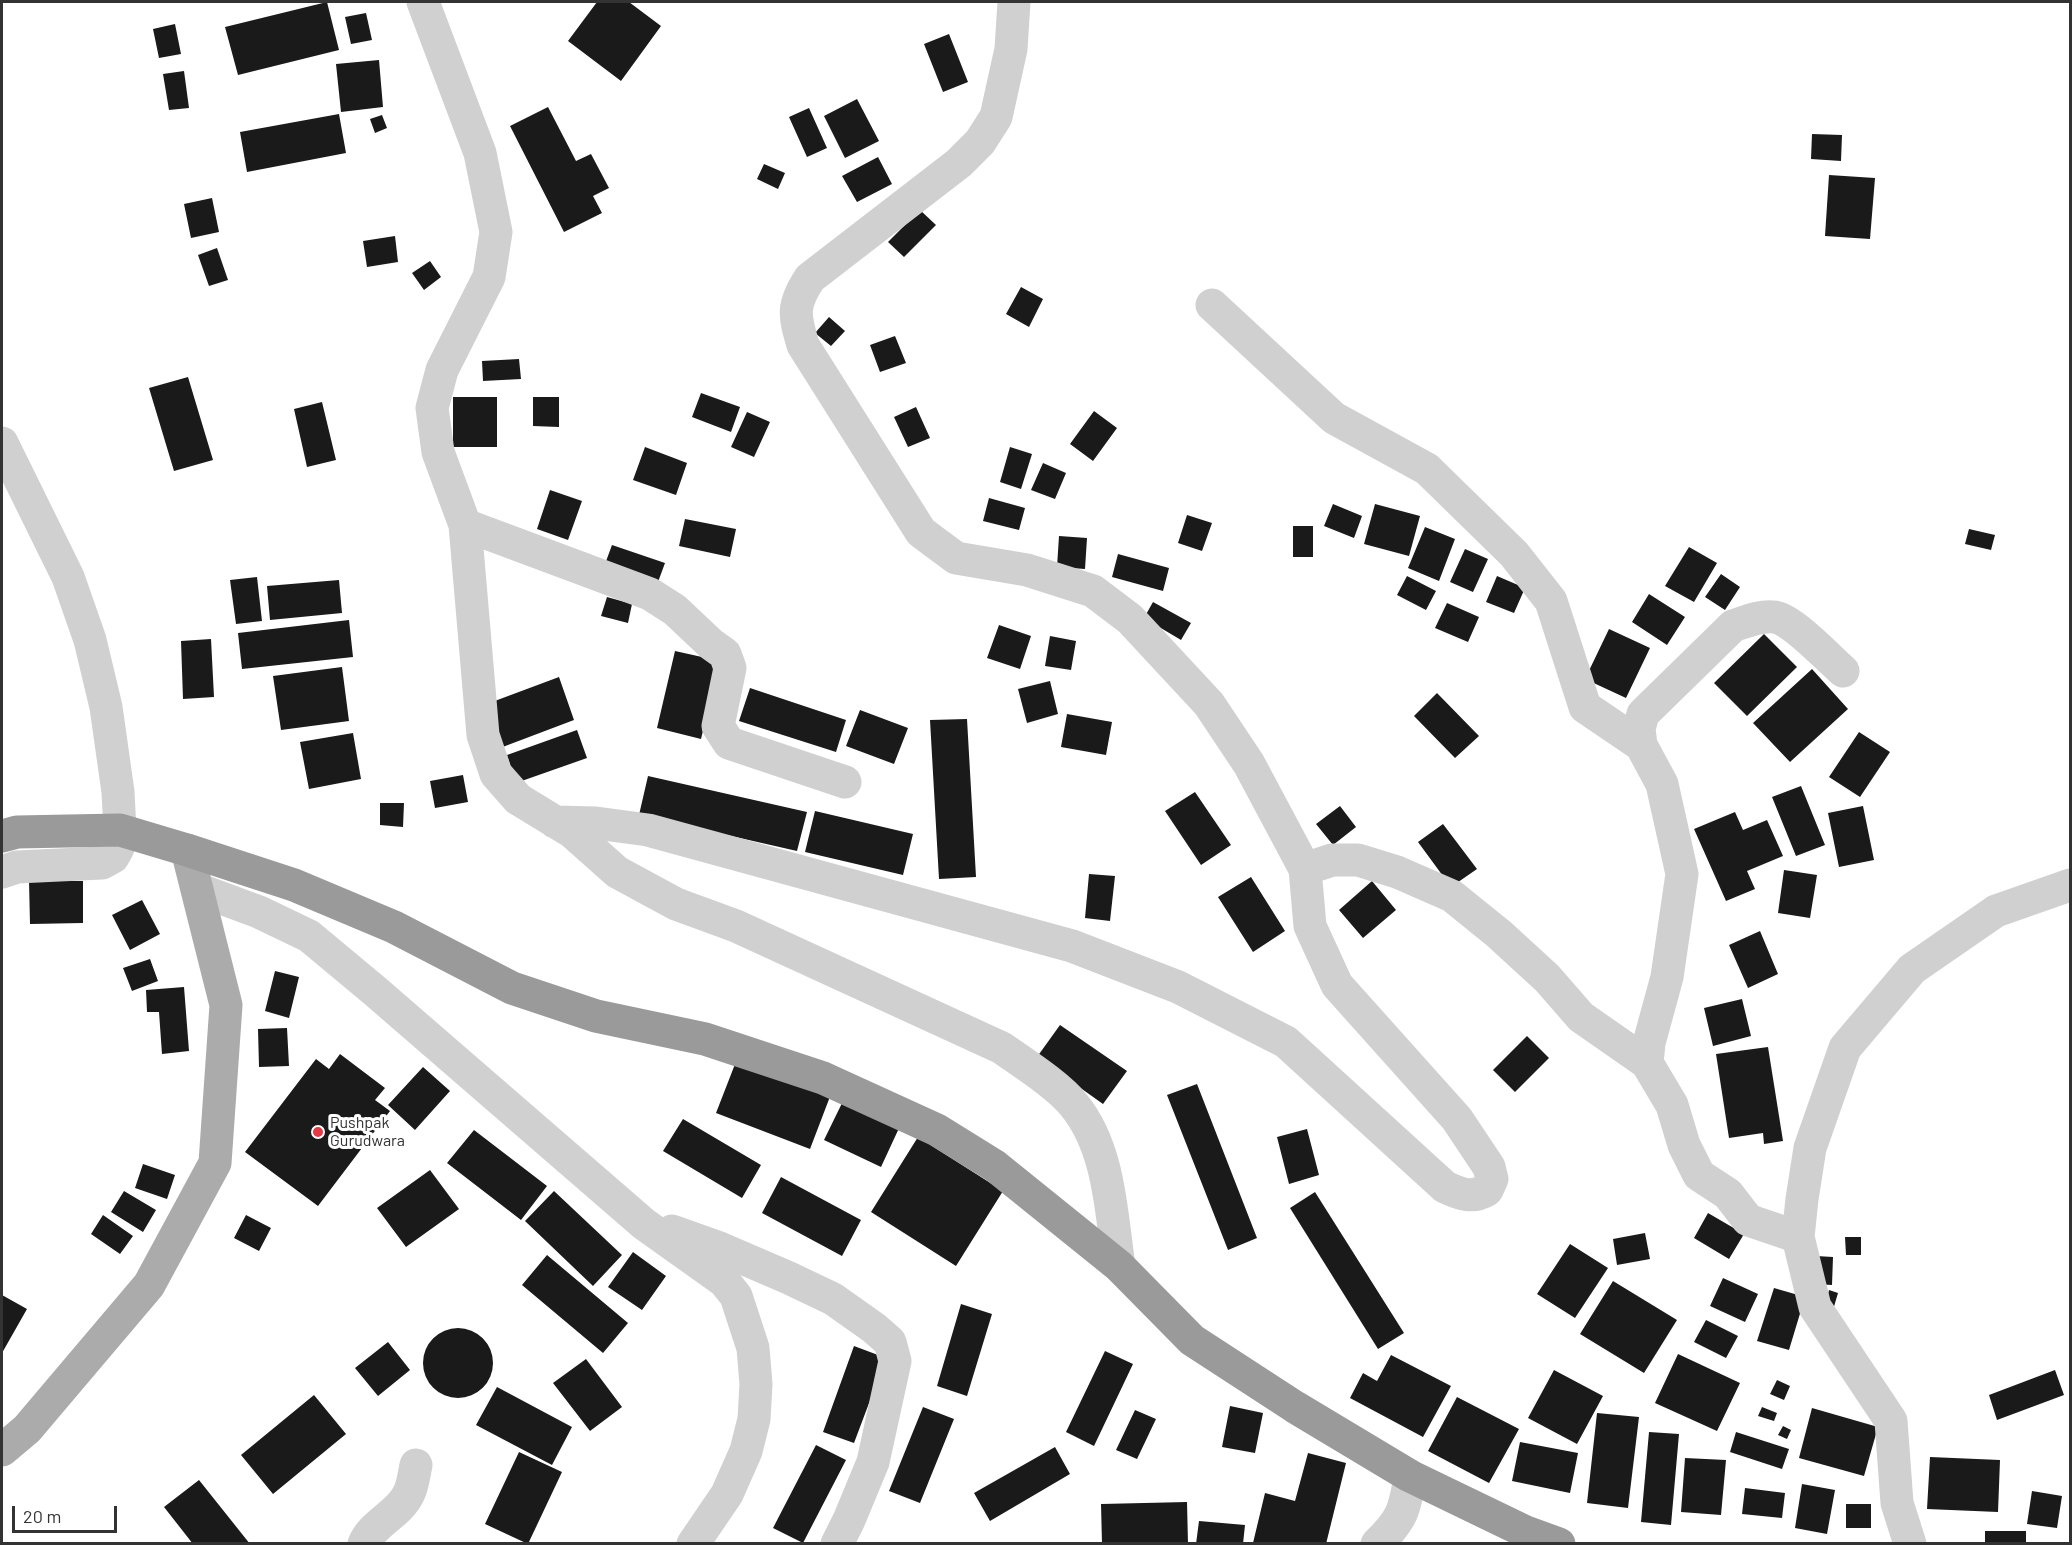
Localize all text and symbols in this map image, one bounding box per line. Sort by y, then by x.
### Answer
place label: Pushpak Gurudwara [330,1113,405,1151]
marker: Pushpak Gurudwara [311,1125,325,1139]
scale bar [15,1494,120,1532]
text: 20 m [23,1505,61,1527]

